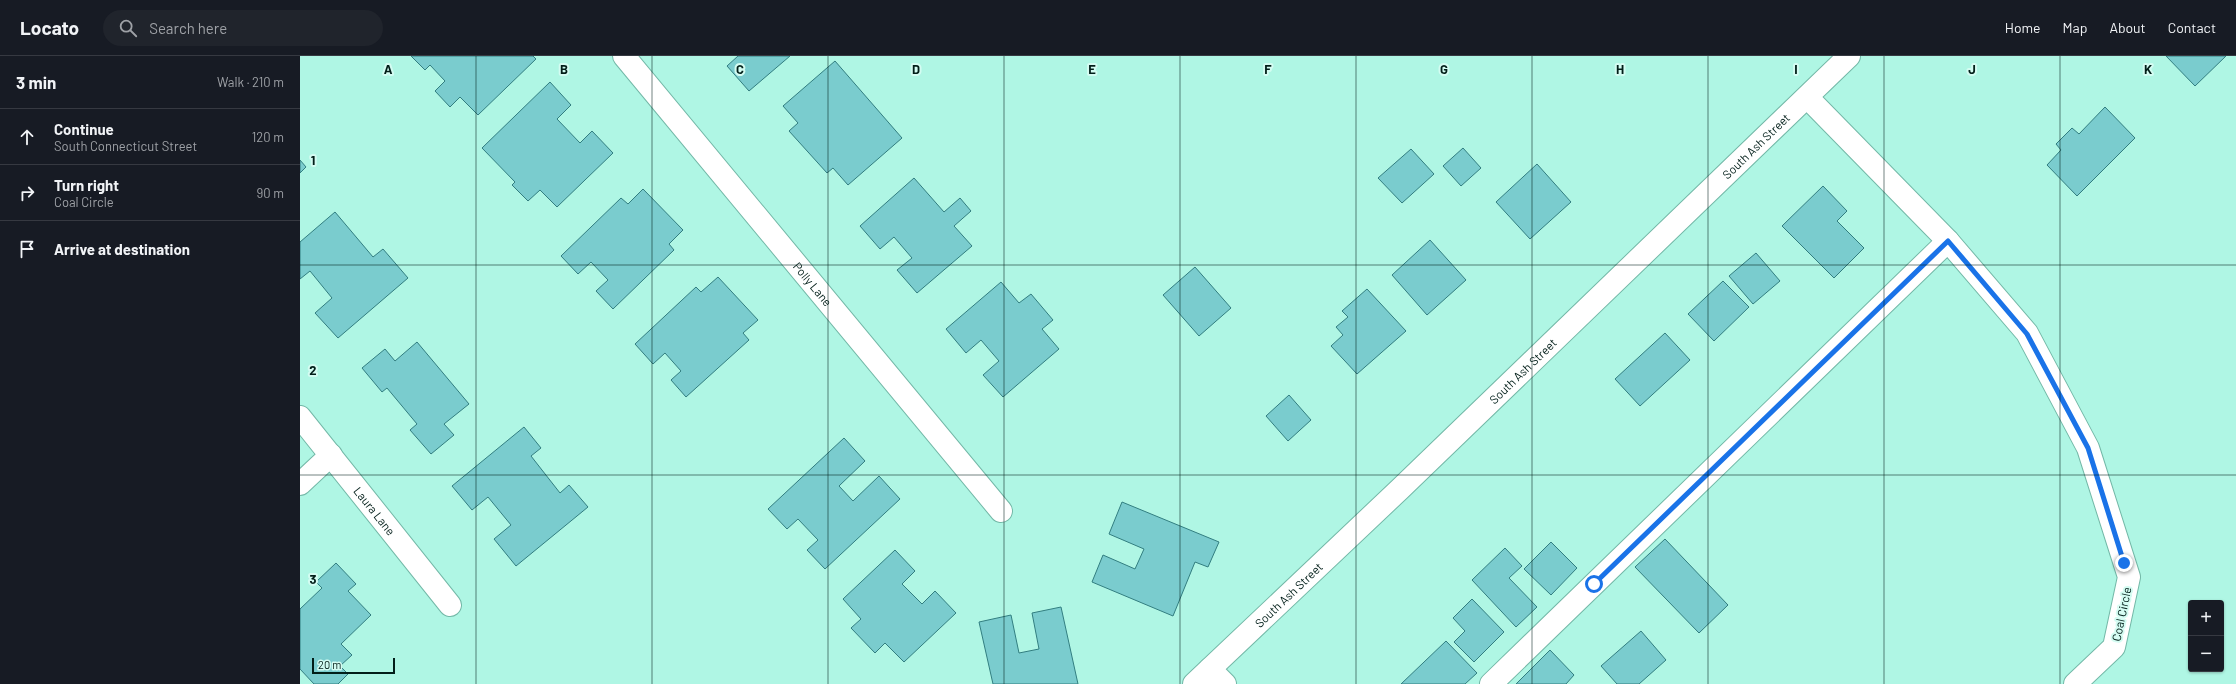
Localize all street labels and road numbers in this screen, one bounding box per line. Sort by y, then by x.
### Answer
street label: South Ash Street [1719,110,1792,181]
street label: Polly Lane [791,259,835,309]
street label: South Ash Street [1486,335,1559,406]
street label: Laura Lane [351,484,398,538]
street label: South Ash Street [1252,559,1325,630]
street label: Coal Circle [2108,586,2134,642]

